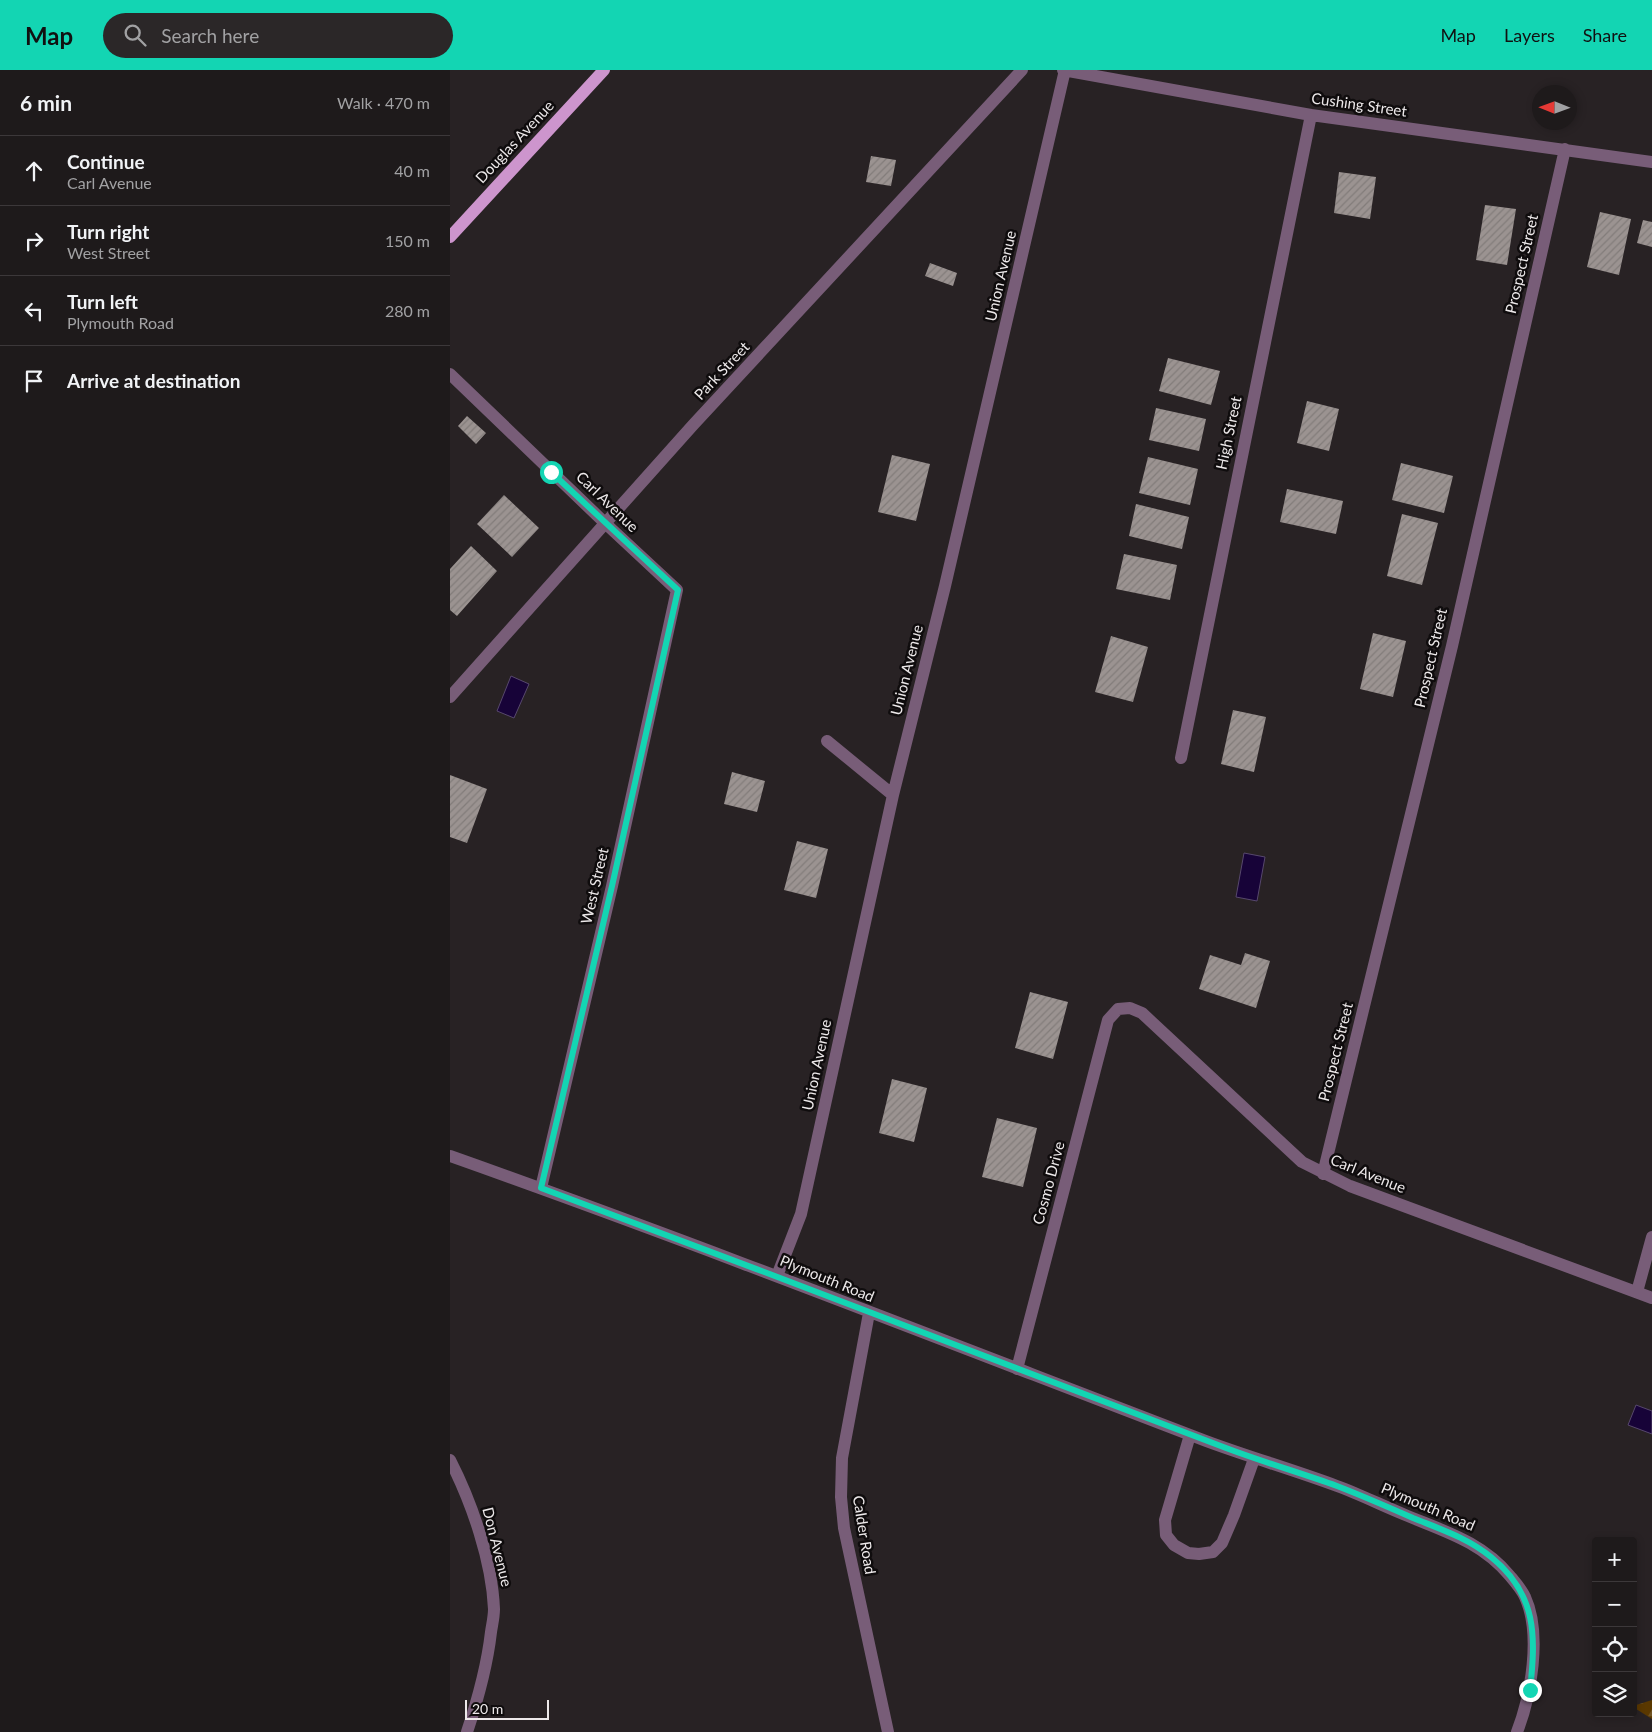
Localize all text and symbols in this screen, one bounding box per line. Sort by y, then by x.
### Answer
search box [103,13,453,58]
text: Map [25,21,73,50]
icon: search [121,21,149,49]
text: Search here [161,24,259,47]
text: Map [1440,24,1476,46]
text: Layers [1504,24,1555,46]
text: Share [1583,24,1627,46]
north arrow [1532,85,1577,130]
street label: Cushing Street [1310,88,1409,120]
text: 6 min [20,90,72,115]
text: Walk · 470 m [337,93,430,112]
street label: Douglas Avenue [471,96,557,186]
text: Continue [67,150,145,173]
icon: ahead [20,157,48,185]
text: 40 m [394,161,430,180]
text: Carl Avenue [67,173,152,192]
street label: Prospect Street [1501,212,1541,315]
text: Turn right [67,220,149,243]
icon: right [20,227,48,255]
street label: Union Avenue [981,229,1019,323]
text: 150 m [385,231,430,250]
text: West Street [67,243,150,262]
text: Turn left [67,290,138,313]
icon: left [20,297,48,325]
text: 280 m [385,301,430,320]
text: Plymouth Road [67,313,174,332]
street label: Park Street [690,337,753,403]
icon: arrive [20,367,48,395]
text: Arrive at destination [67,369,240,392]
street label: High Street [1211,394,1245,471]
route start [540,461,563,484]
street label: Carl Avenue [573,467,643,535]
street label: Prospect Street [1410,606,1450,709]
street label: Union Avenue [886,623,926,717]
street label: West Street [577,845,612,926]
street label: Prospect Street [1314,1000,1356,1103]
street label: Union Avenue [798,1018,834,1112]
street label: Cosmo Drive [1028,1139,1068,1226]
street label: Carl Avenue [1328,1150,1409,1196]
street label: Plymouth Road [778,1251,877,1305]
street label: Plymouth Road [1379,1478,1478,1534]
street label: Calder Road [850,1494,880,1576]
street label: Don Avenue [479,1505,517,1588]
map controls [1592,1537,1637,1717]
button: + [1592,1537,1637,1582]
button: − [1592,1582,1637,1627]
button: locate [1592,1627,1637,1672]
button: layers [1592,1672,1637,1717]
route end [1519,1679,1542,1702]
scale bar [465,1697,549,1720]
text: 20 m [472,1700,503,1717]

